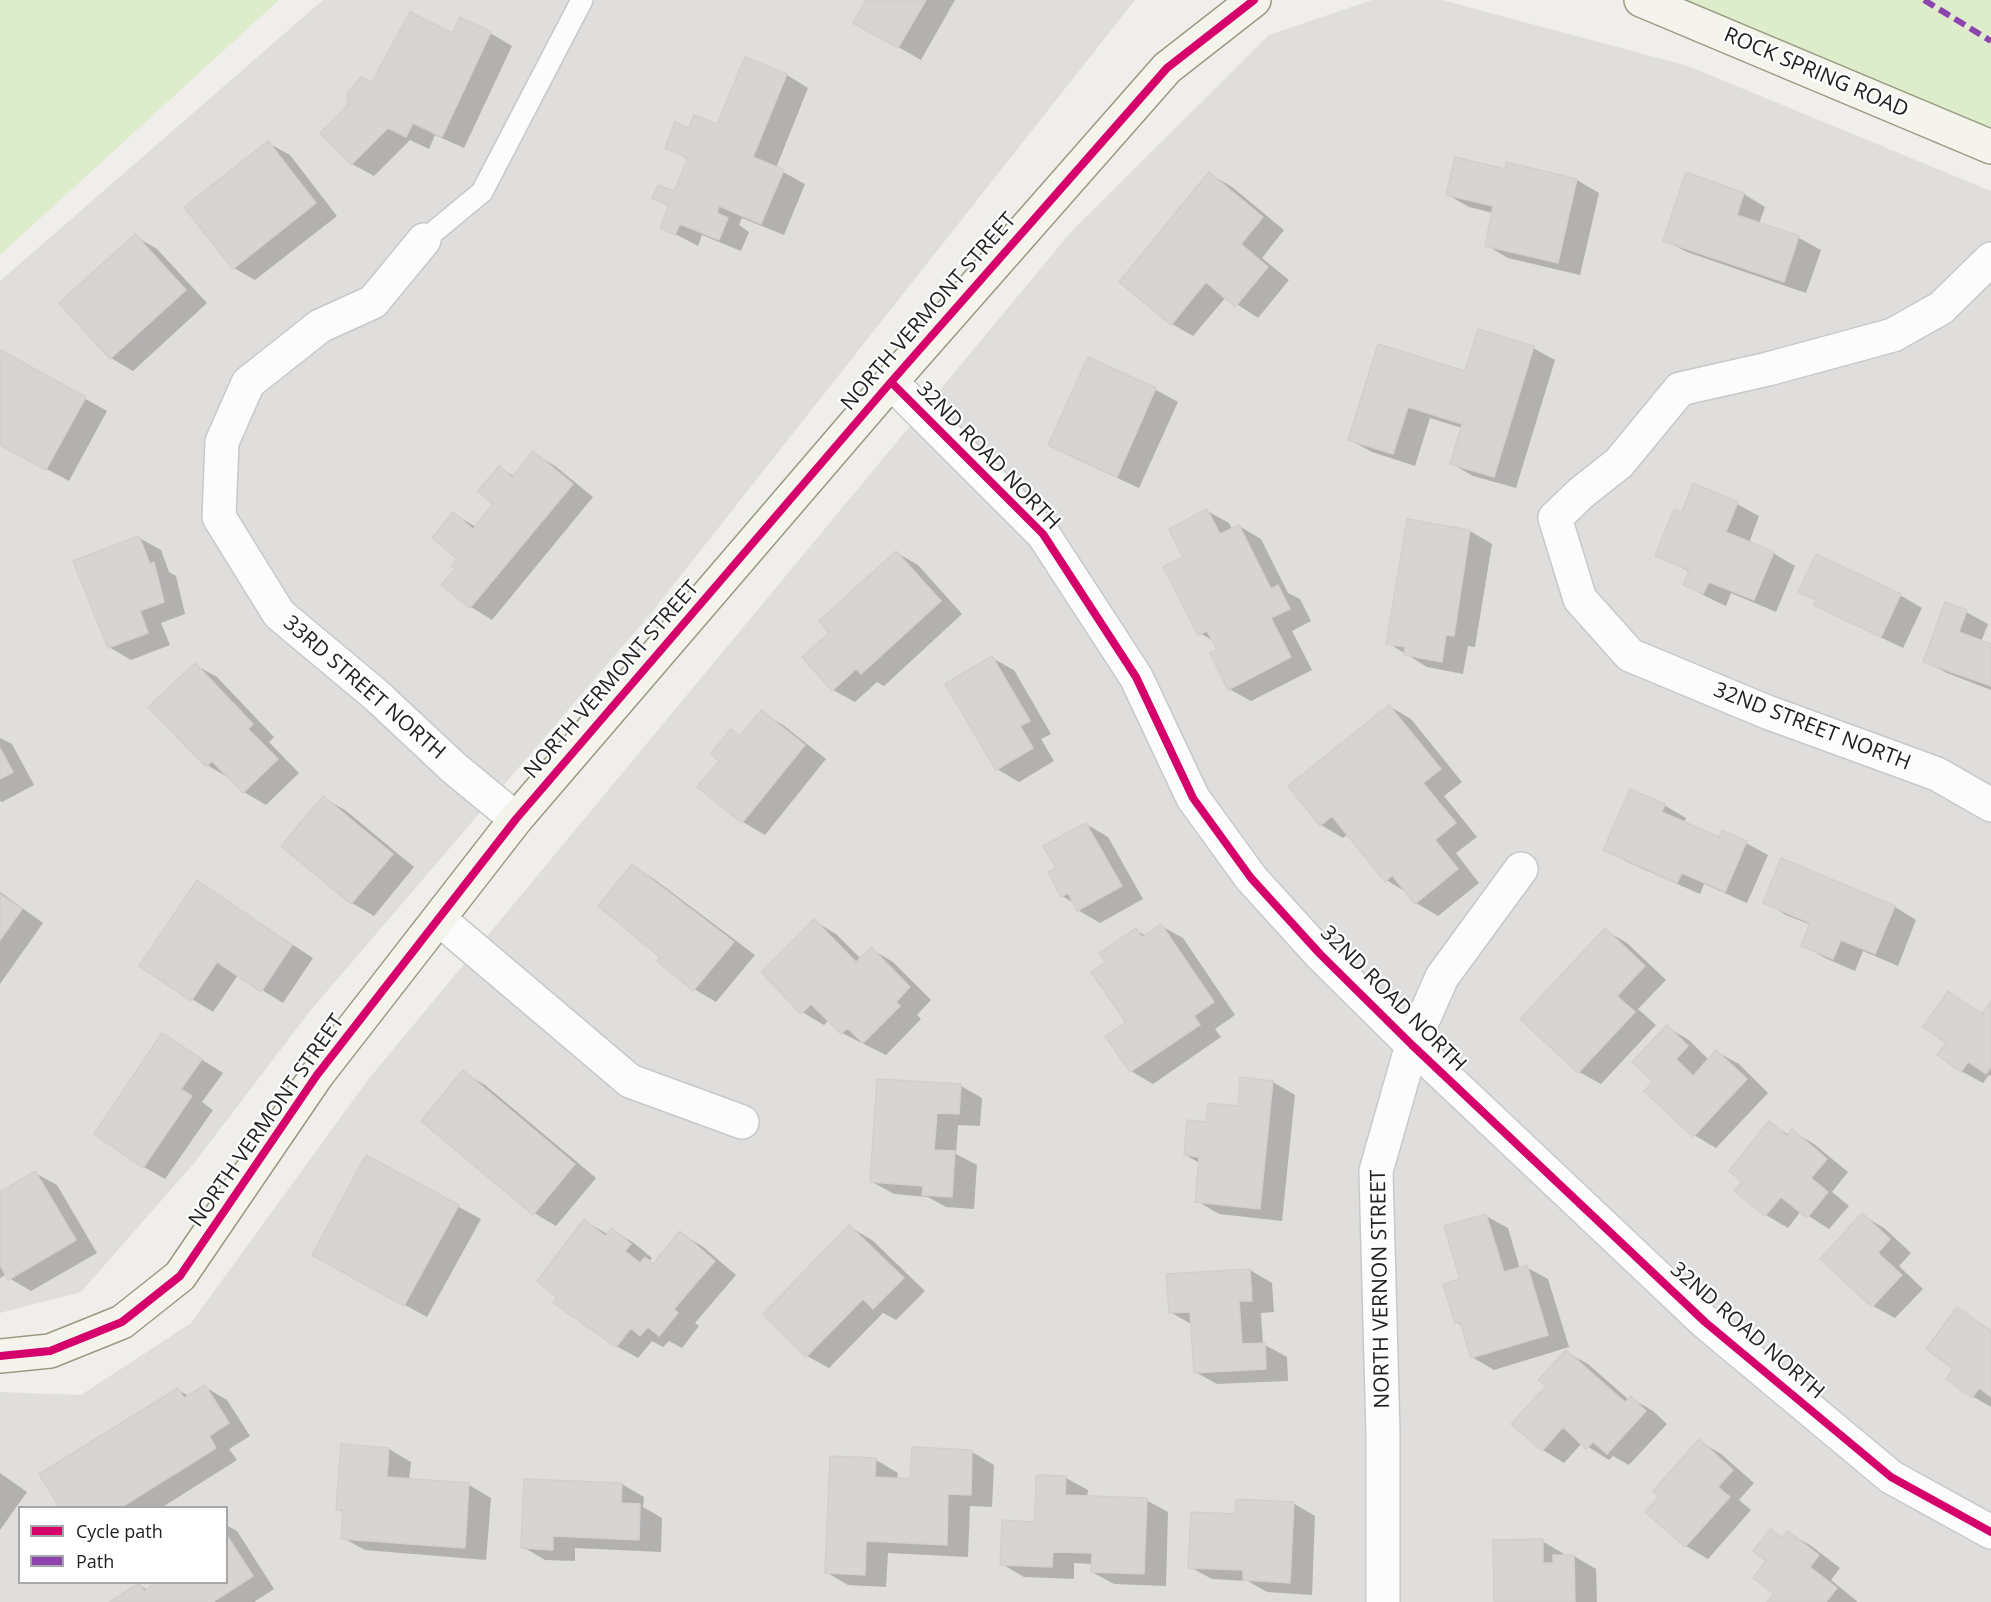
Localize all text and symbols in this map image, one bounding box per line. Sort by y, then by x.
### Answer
street label: ROCK SPRING ROAD [1720,23,1912,123]
street label: NORTH VERMONT STREET [836,208,1022,416]
street label: 32ND ROAD NORTH [911,377,1065,535]
street label: NORTH VERMONT STREET [519,576,705,784]
street label: 33RD STREET NORTH [278,611,450,765]
street label: 32ND STREET NORTH [1710,678,1914,776]
street label: 32ND ROAD NORTH [1315,921,1471,1077]
street label: NORTH VERMONT STREET [184,1010,350,1232]
street label: NORTH VERNON STREET [1366,1169,1396,1409]
street label: 32ND ROAD NORTH [1665,1257,1829,1405]
legend [18,1506,228,1584]
text: Cycle path [76,1519,163,1543]
text: Path [76,1549,114,1573]

